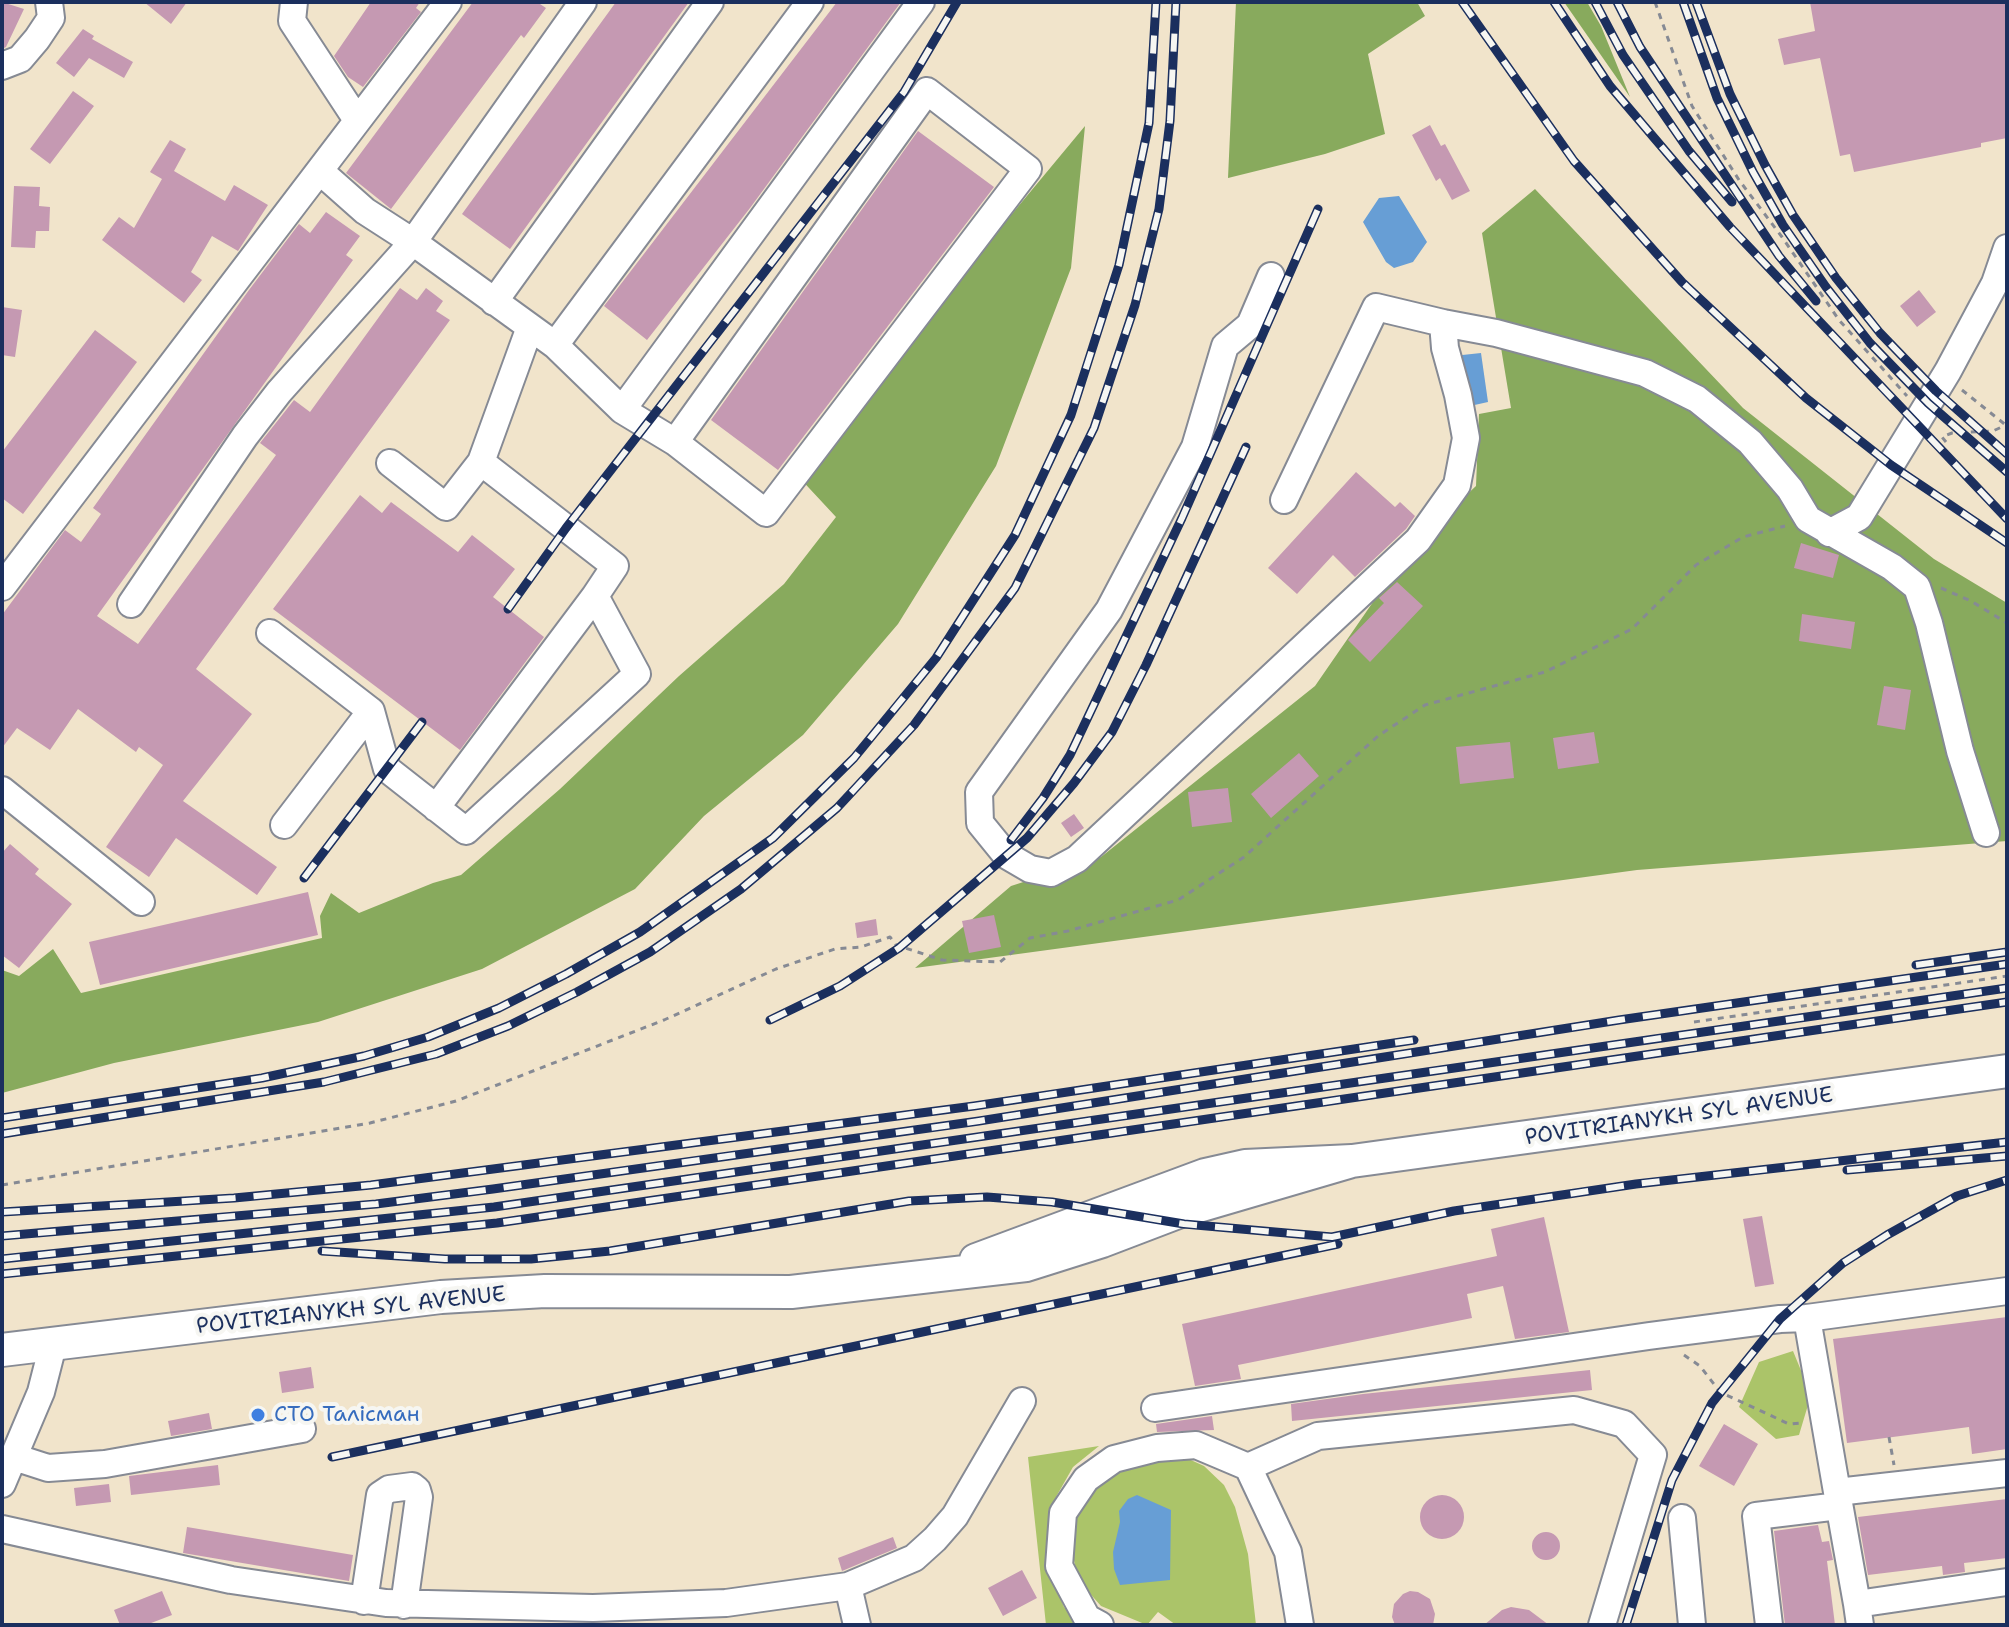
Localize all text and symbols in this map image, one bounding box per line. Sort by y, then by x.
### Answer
street label: POVITRIANYKH SYL AVENUE [1523,1082,1835,1152]
street label: POVITRIANYKH SYL AVENUE [195,1282,507,1340]
place label: СТО Талісман [274,1402,420,1428]
marker: СТО Талісман [249,1406,267,1424]

